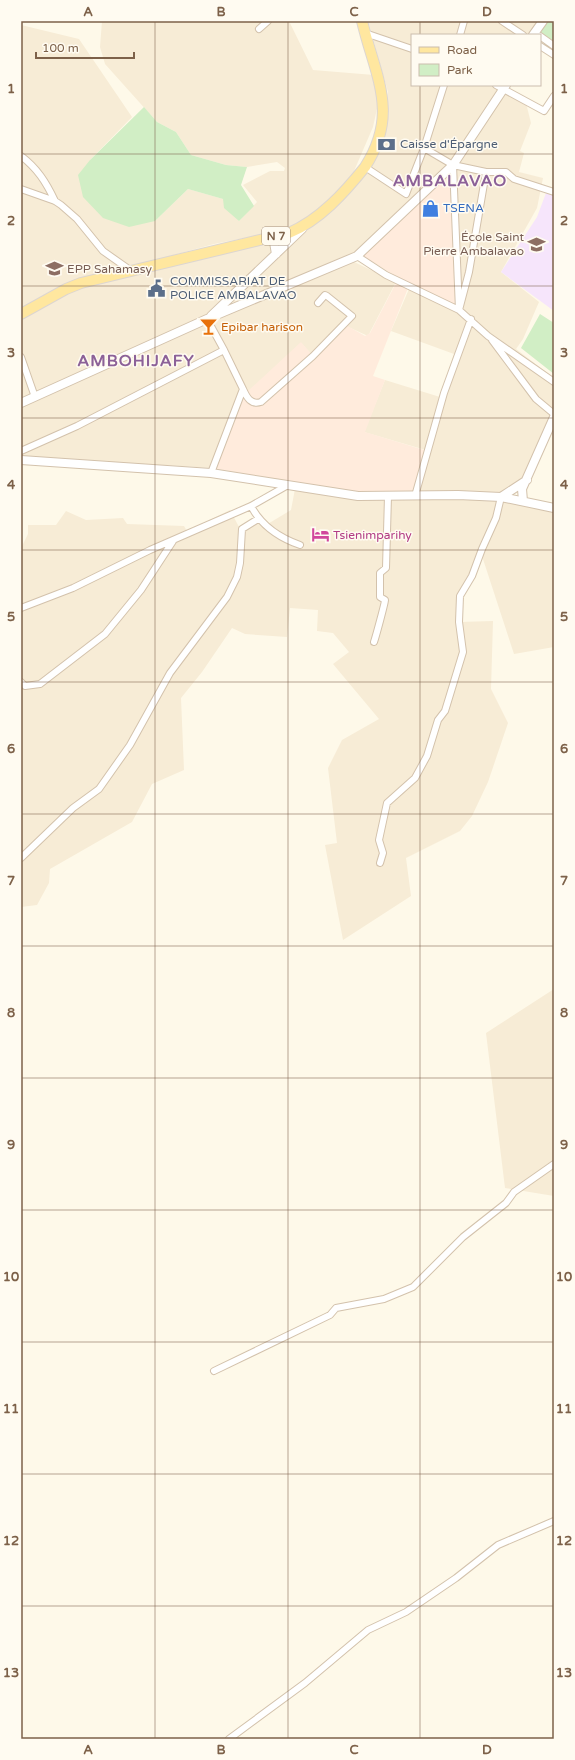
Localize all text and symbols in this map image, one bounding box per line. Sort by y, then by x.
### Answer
text: A [83,4,93,20]
text: B [216,4,226,20]
text: C [349,4,359,20]
text: D [482,4,492,20]
scale bar [36,34,134,60]
legend [411,34,541,86]
text: 100 m [42,41,79,55]
text: Road [447,43,477,57]
text: Park [447,63,473,77]
text: 1 [7,81,15,97]
text: 1 [560,81,568,97]
bank icon: Caisse d'Épargne [377,134,397,154]
place label: Caisse d'Épargne [400,137,498,151]
district label: AMBALAVAO [393,171,507,191]
shop icon: TSENA [420,198,440,218]
place label: TSENA [443,201,484,215]
text: 2 [7,213,15,229]
text: 2 [560,213,568,229]
road number: N 7 [262,227,290,245]
place label: École Saint Pierre Ambalavao [423,230,524,258]
school or university icon: École Saint Pierre Ambalavao [527,234,547,254]
school or university icon: EPP Sahamasy [44,259,64,279]
place label: EPP Sahamasy [67,262,153,276]
place label: COMMISSARIAT DE POLICE AMBALAVAO [170,274,297,302]
public building icon: COMMISSARIAT DE POLICE AMBALAVAO [147,278,167,298]
bar icon: Epibar harison [198,317,218,337]
place label: Epibar harison [221,320,303,334]
text: 3 [7,345,15,361]
text: 3 [560,345,568,361]
district label: AMBOHIJAFY [77,351,195,371]
text: 4 [7,477,16,493]
text: 4 [560,477,569,493]
hotel icon: Tsienimparihy [310,525,330,545]
place label: Tsienimparihy [333,528,412,542]
text: 5 [7,609,15,625]
text: 5 [560,609,568,625]
text: 6 [7,741,15,757]
text: 6 [560,741,568,757]
text: 7 [7,873,15,889]
text: 7 [560,873,568,889]
text: 8 [7,1005,15,1021]
text: 8 [560,1005,568,1021]
text: 9 [7,1137,15,1153]
text: 9 [560,1137,568,1153]
text: 10 [3,1269,19,1285]
text: 10 [556,1269,572,1285]
text: 11 [3,1401,19,1417]
text: 11 [556,1401,572,1417]
text: 12 [3,1533,19,1549]
text: 12 [556,1533,572,1549]
text: 13 [3,1665,19,1681]
text: 13 [556,1665,572,1681]
text: A [83,1742,93,1758]
text: B [216,1742,226,1758]
text: C [349,1742,359,1758]
text: D [482,1742,492,1758]

